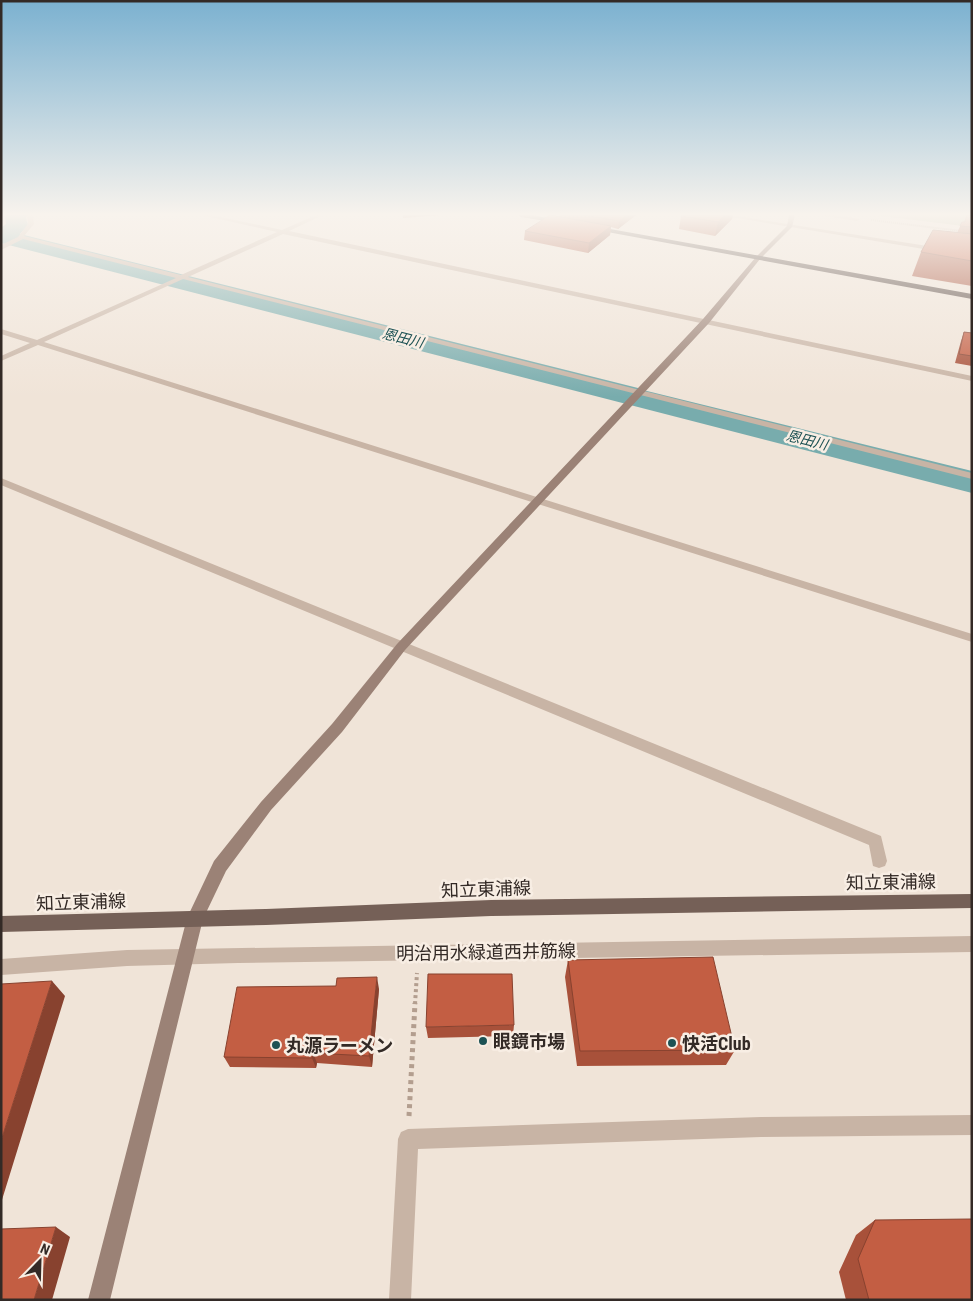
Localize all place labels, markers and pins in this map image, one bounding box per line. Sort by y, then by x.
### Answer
place label: 眼鏡市場 [493,1031,565,1052]
place label: 快活Club [682,1033,751,1054]
place label: 丸源ラーメン [286,1035,393,1056]
marker: 眼鏡市場 [477,1035,489,1047]
marker: 快活Club [666,1037,678,1049]
marker: 丸源ラーメン [270,1039,282,1051]

